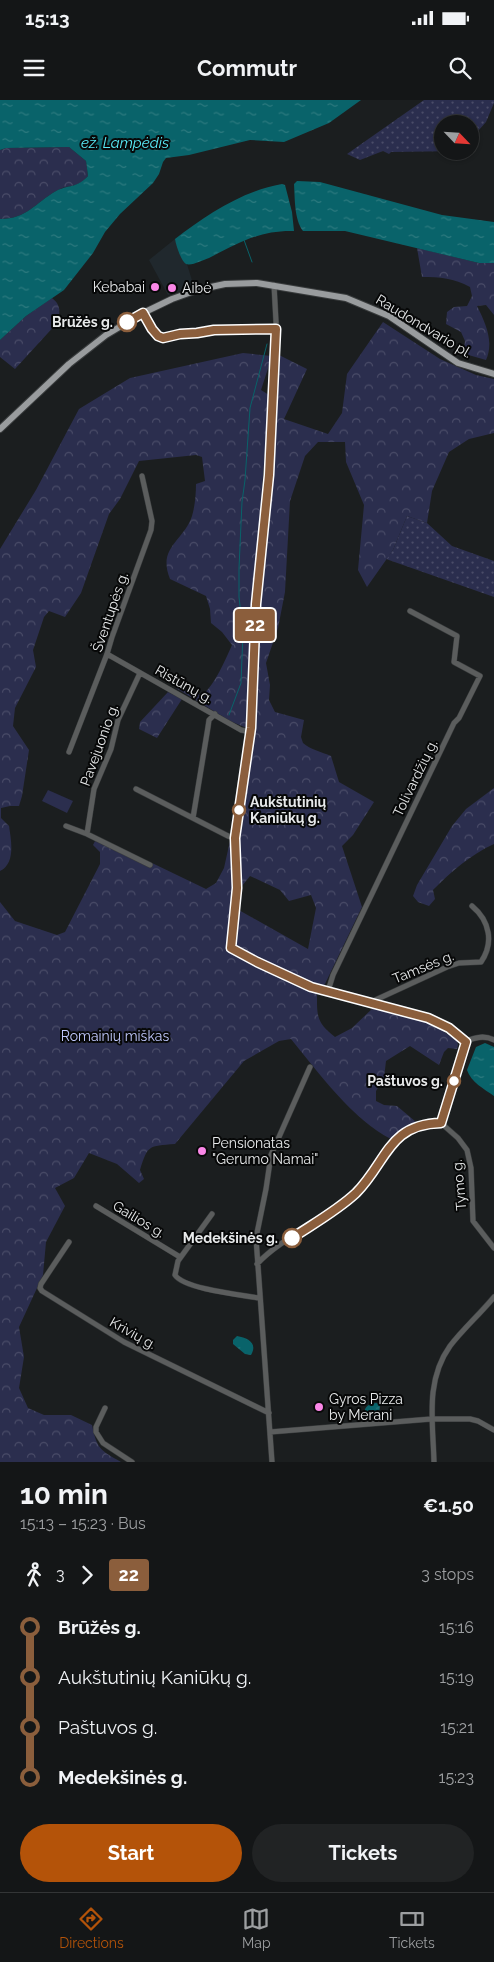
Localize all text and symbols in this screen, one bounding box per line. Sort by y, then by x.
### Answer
text: 15:13 [25,7,70,29]
icon: menu [20,54,48,82]
icon: search [446,54,474,82]
text: Commutr [197,55,297,81]
north arrow [434,115,479,160]
map controls [434,115,479,160]
water label: ež. Lampėdis [81,134,169,152]
place label: Kebabai [93,279,145,295]
place label: Aibė [182,280,211,296]
marker: Kebabai [149,281,161,293]
marker: Aibė [166,282,178,294]
street label: Raudondvario pl. [373,291,475,361]
marker: Brūžės g. [117,312,137,332]
place label: Brūžės g. [52,314,113,330]
street label: Šventupės g. [87,569,131,654]
line badge: 22 [232,609,278,641]
text: 22 [245,614,265,635]
street label: Ristūnų g. [152,662,216,706]
street label: Pavejuonio g. [77,702,121,788]
street label: Tolivardžių g. [389,737,441,819]
place label: Aukštutinių Kaniūkų g. [250,794,327,827]
marker: Aukštutinių Kaniūkų g. [232,803,246,817]
street label: Tamsės g. [390,948,456,986]
park label: Romainių miškas [61,1028,169,1044]
place label: Paštuvos g. [367,1073,443,1089]
marker: Paštuvos g. [447,1074,461,1088]
place label: Pensionatas "Gerumo Namai" [212,1135,318,1167]
marker: Pensionatas "Gerumo Namai" [196,1145,208,1157]
street label: Tymo g. [449,1159,469,1211]
street label: Gailios g. [110,1197,168,1241]
marker: Medekšinės g. [282,1228,302,1248]
place label: Medekšinės g. [183,1230,278,1246]
street label: Krivių g. [107,1314,159,1352]
place label: Gyros Pizza by Merani [329,1391,403,1423]
marker: Gyros Pizza by Merani [313,1401,325,1413]
text: 10 min [20,1478,108,1511]
text: €1.50 [423,1494,474,1516]
text: 15:13 – 15:23 · Bus [20,1514,146,1533]
icon: walk [20,1561,48,1589]
icon: forward [73,1561,101,1589]
text: 22 [119,1564,139,1585]
text: 3 [56,1565,65,1584]
text: 3 stops [421,1565,474,1584]
text: Brūžės g. [58,1616,141,1638]
text: 15:16 [439,1618,474,1637]
text: Aukštutinių Kaniūkų g. [58,1666,251,1688]
text: 15:19 [439,1668,474,1687]
text: Paštuvos g. [58,1716,157,1738]
text: 15:21 [440,1718,474,1737]
text: Medekšinės g. [58,1766,187,1788]
text: 15:23 [439,1768,474,1787]
button: Start [20,1824,242,1882]
button: Tickets [252,1824,474,1882]
tab: Directions [59,1905,124,1951]
tab: Map [242,1905,271,1951]
tab: Tickets [389,1905,435,1951]

